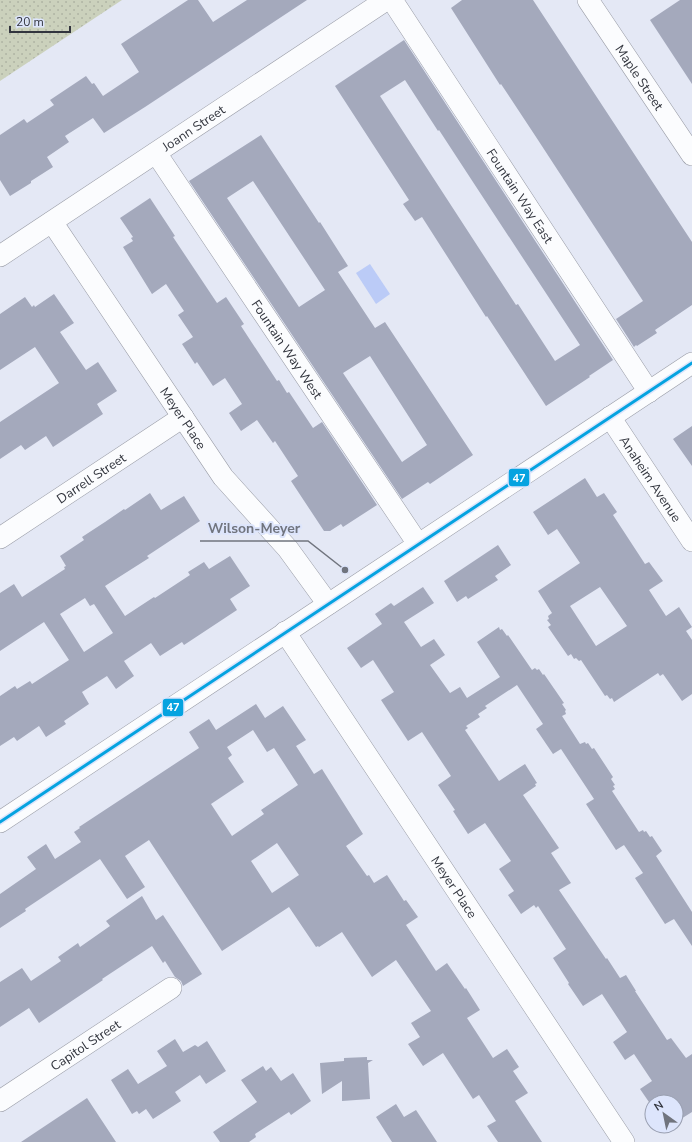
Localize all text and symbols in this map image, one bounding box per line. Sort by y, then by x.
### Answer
scale bar [10,8,70,34]
text: 20 m [16,14,44,30]
street label: Maple Street [611,42,668,114]
street label: Joann Street [158,101,229,157]
street label: Fountain Way East [482,145,557,247]
street label: Fountain Way West [247,297,326,403]
street label: Meyer Place [155,384,210,453]
street label: Anaheim Avenue [615,433,685,526]
street label: Darrell Street [53,449,130,508]
line badge: 47 [508,468,530,487]
text: 47 [512,471,526,486]
callout: Wilson-Meyer [200,515,308,541]
text: Wilson-Meyer [208,519,301,538]
line badge: 47 [162,698,184,717]
text: 47 [166,700,180,715]
street label: Meyer Place [426,853,481,922]
street label: Capitol Street [47,1016,125,1075]
north arrow [644,1094,684,1134]
text: N [651,1098,666,1115]

